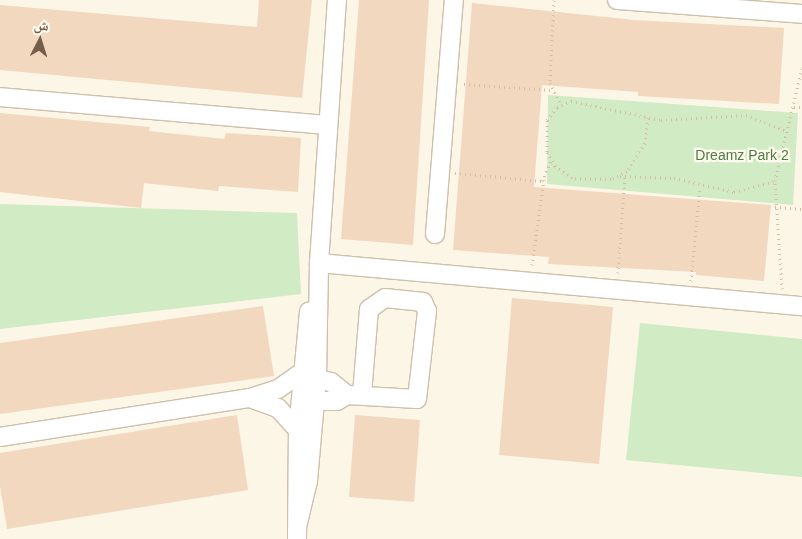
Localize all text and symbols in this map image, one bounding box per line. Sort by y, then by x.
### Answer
north arrow [15,15,65,65]
text: ش [33,16,49,34]
park label: Dreamz Park 2 [695,147,789,163]

